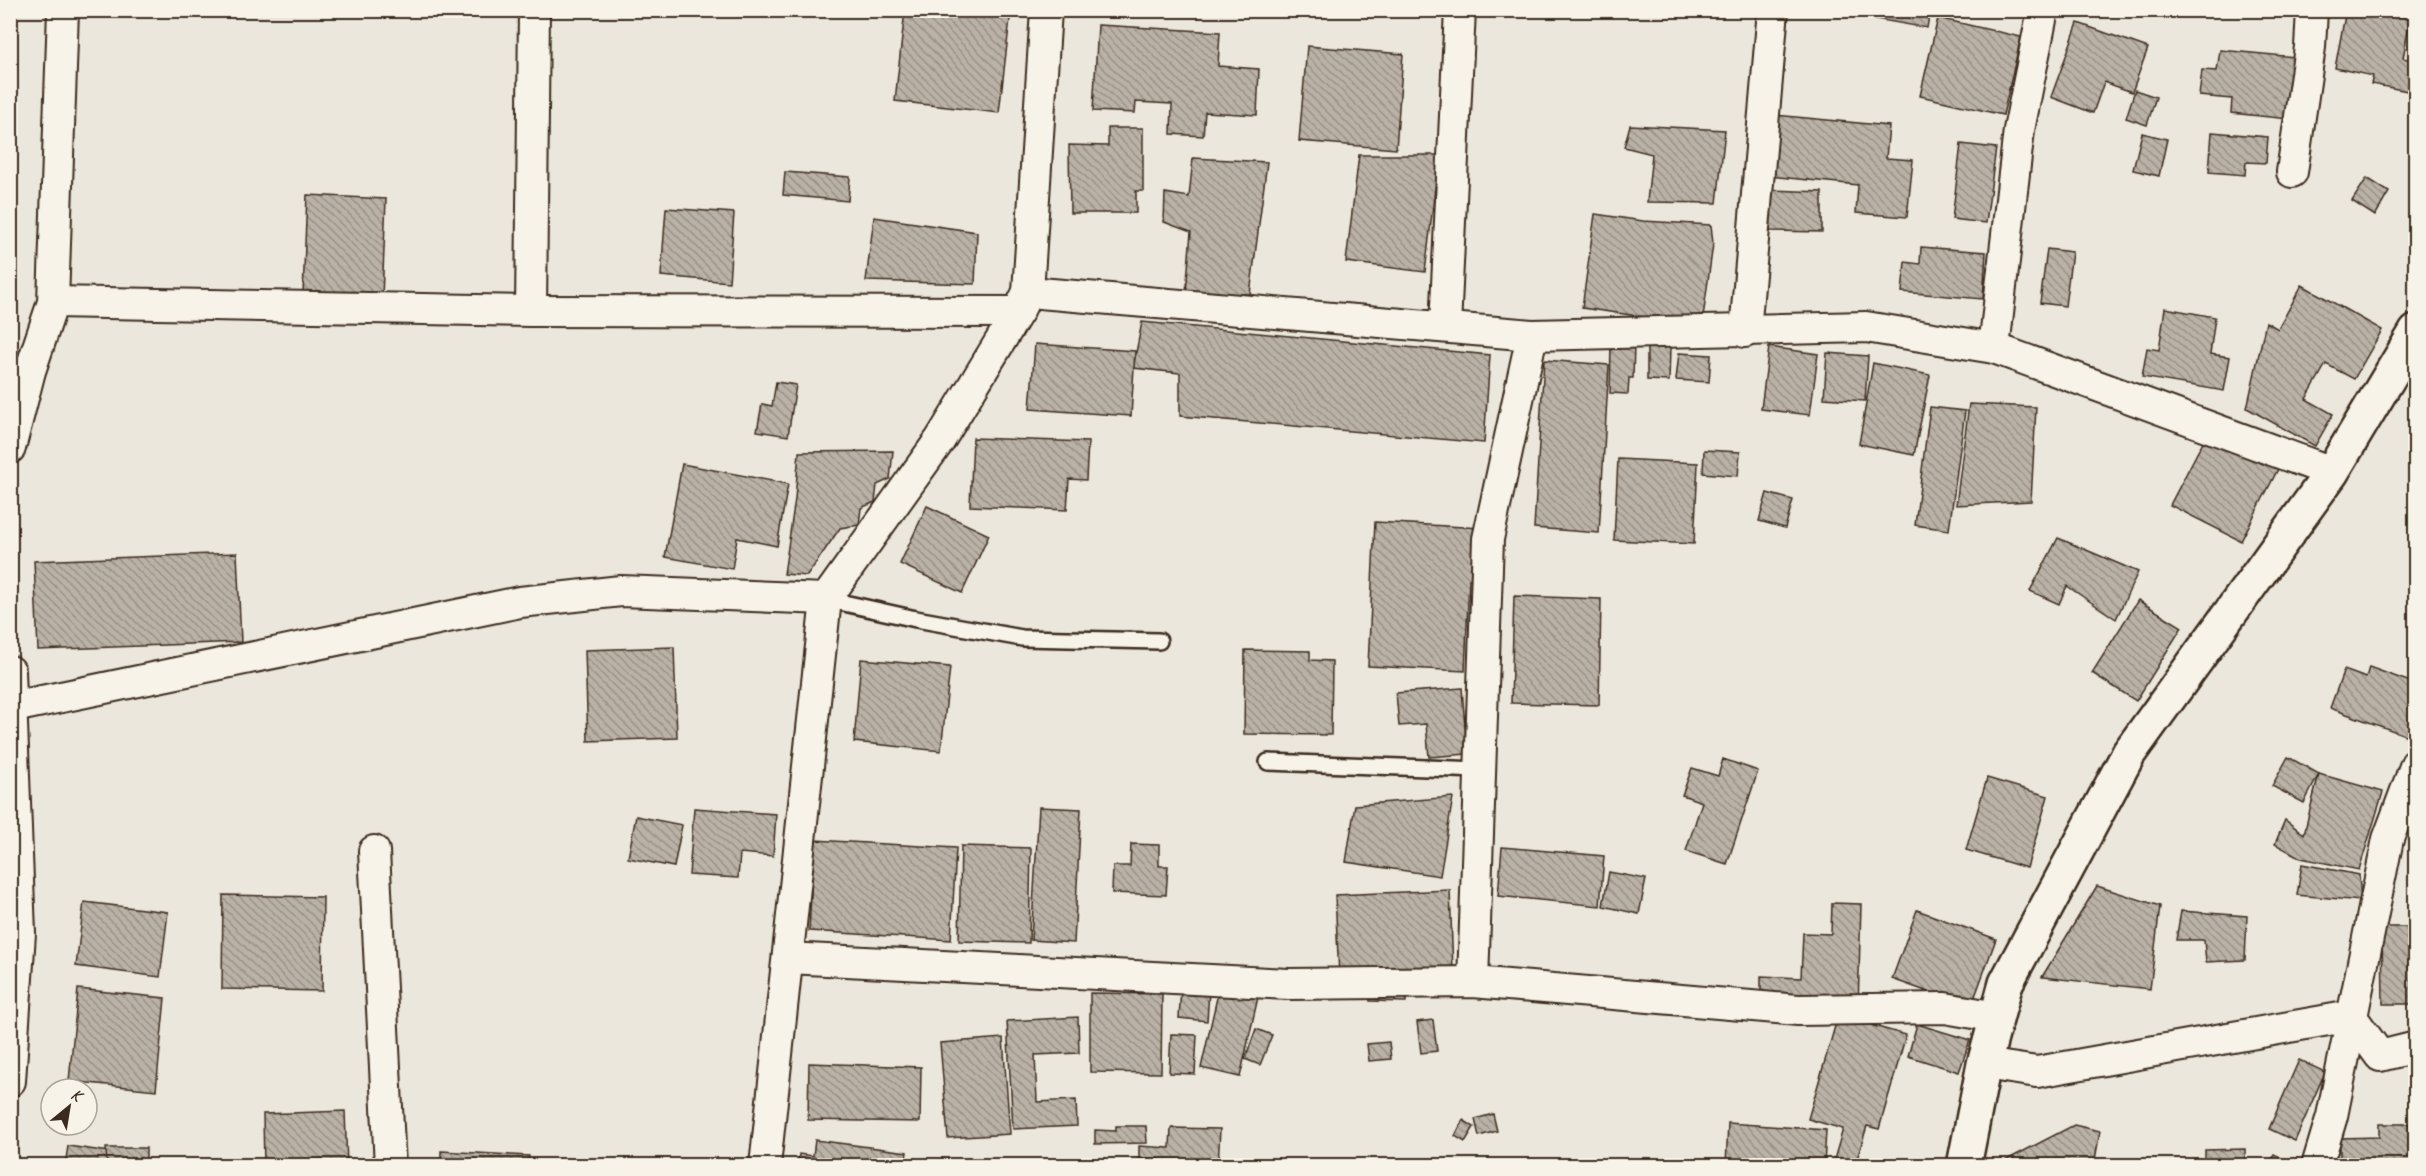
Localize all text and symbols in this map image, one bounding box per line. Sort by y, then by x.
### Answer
north arrow [39,1077,99,1137]
text: K [67,1084,88,1108]

